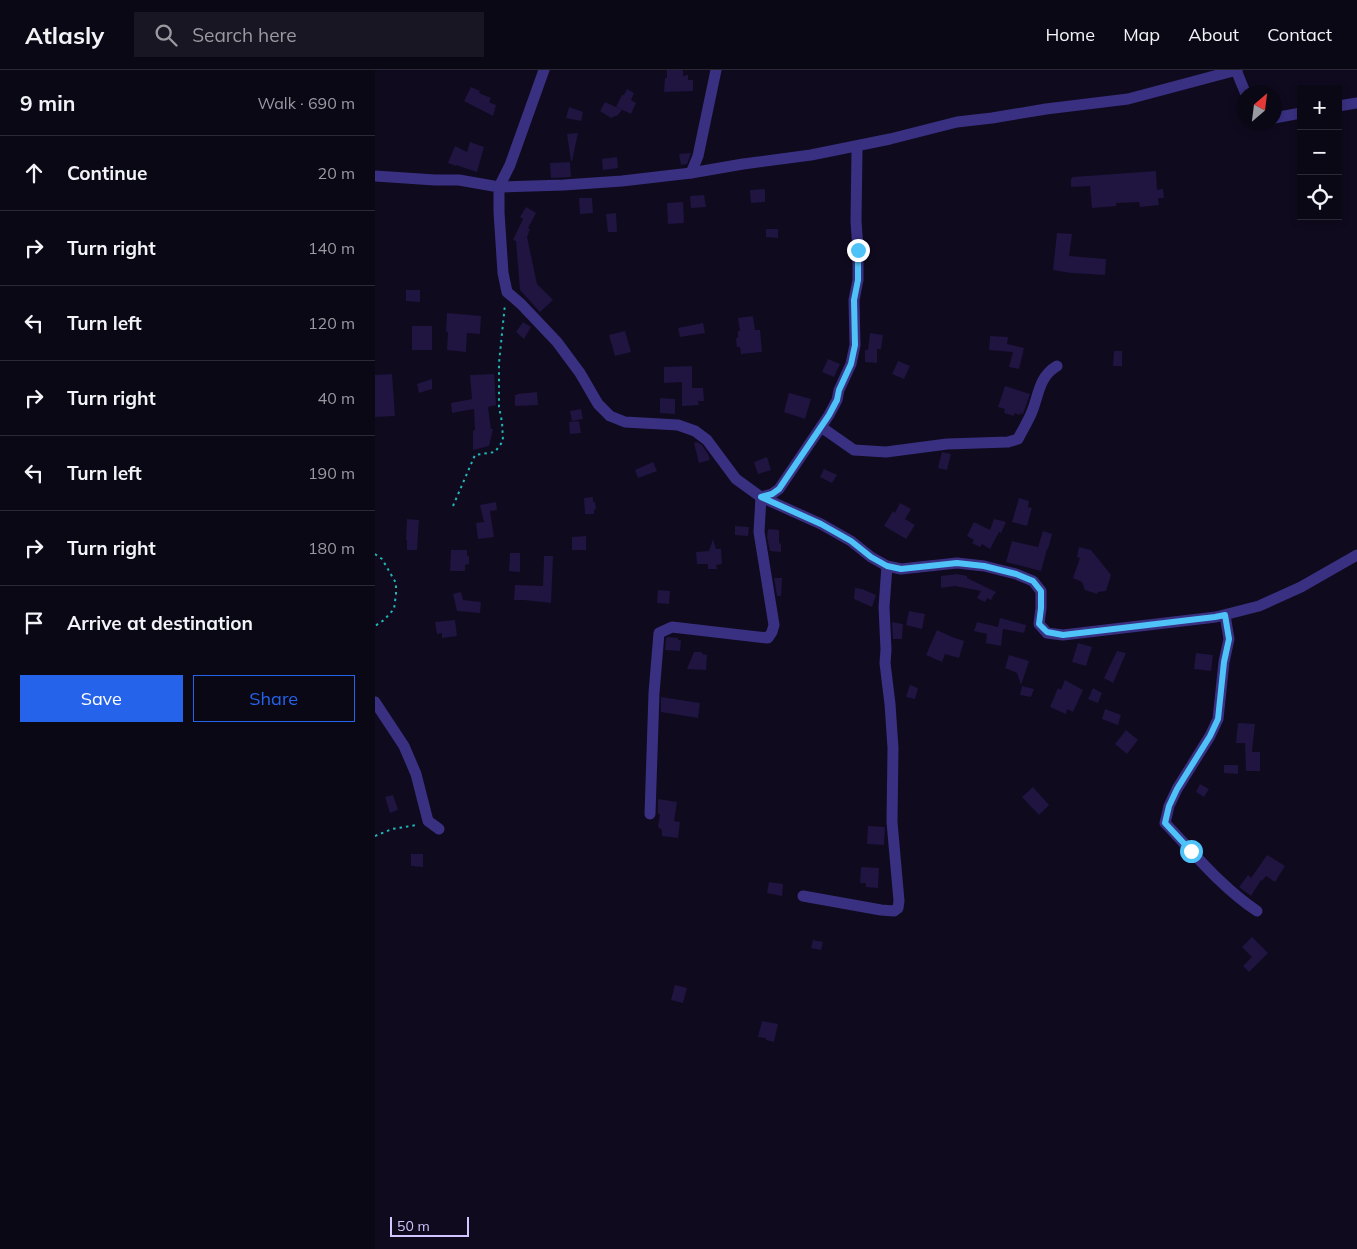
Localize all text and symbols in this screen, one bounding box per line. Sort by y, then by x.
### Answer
search box [134,12,484,57]
text: Atlasly [25,20,104,50]
icon: search [152,21,180,49]
text: Search here [192,23,297,47]
text: Home [1045,23,1095,46]
text: Map [1123,23,1160,46]
text: About [1188,23,1239,46]
text: Contact [1267,23,1332,46]
north arrow [1237,85,1282,130]
map controls [1297,85,1342,220]
button: + [1297,85,1342,130]
text: 9 min [20,90,75,116]
text: Walk · 690 m [257,93,355,113]
button: − [1297,130,1342,175]
icon: ahead [20,159,48,187]
text: Continue [67,161,147,185]
text: 20 m [318,163,355,183]
button: locate [1297,175,1342,220]
icon: right [20,234,48,262]
text: Turn right [67,236,156,260]
text: 140 m [308,238,355,258]
route end [847,239,870,262]
icon: left [20,309,48,337]
text: Turn left [67,311,142,335]
text: 120 m [308,313,355,333]
icon: right [20,384,48,412]
text: Turn right [67,386,156,410]
text: 40 m [318,388,355,408]
icon: left [20,459,48,487]
text: Turn left [67,461,142,485]
text: 190 m [308,463,355,483]
icon: right [20,534,48,562]
text: Turn right [67,536,156,560]
text: 180 m [308,538,355,558]
icon: arrive [20,609,48,637]
text: Arrive at destination [67,611,253,635]
button: Save [20,675,183,722]
button: Share [193,675,355,722]
route start [1180,840,1203,863]
scale bar [390,1214,469,1237]
text: 50 m [397,1217,430,1235]

